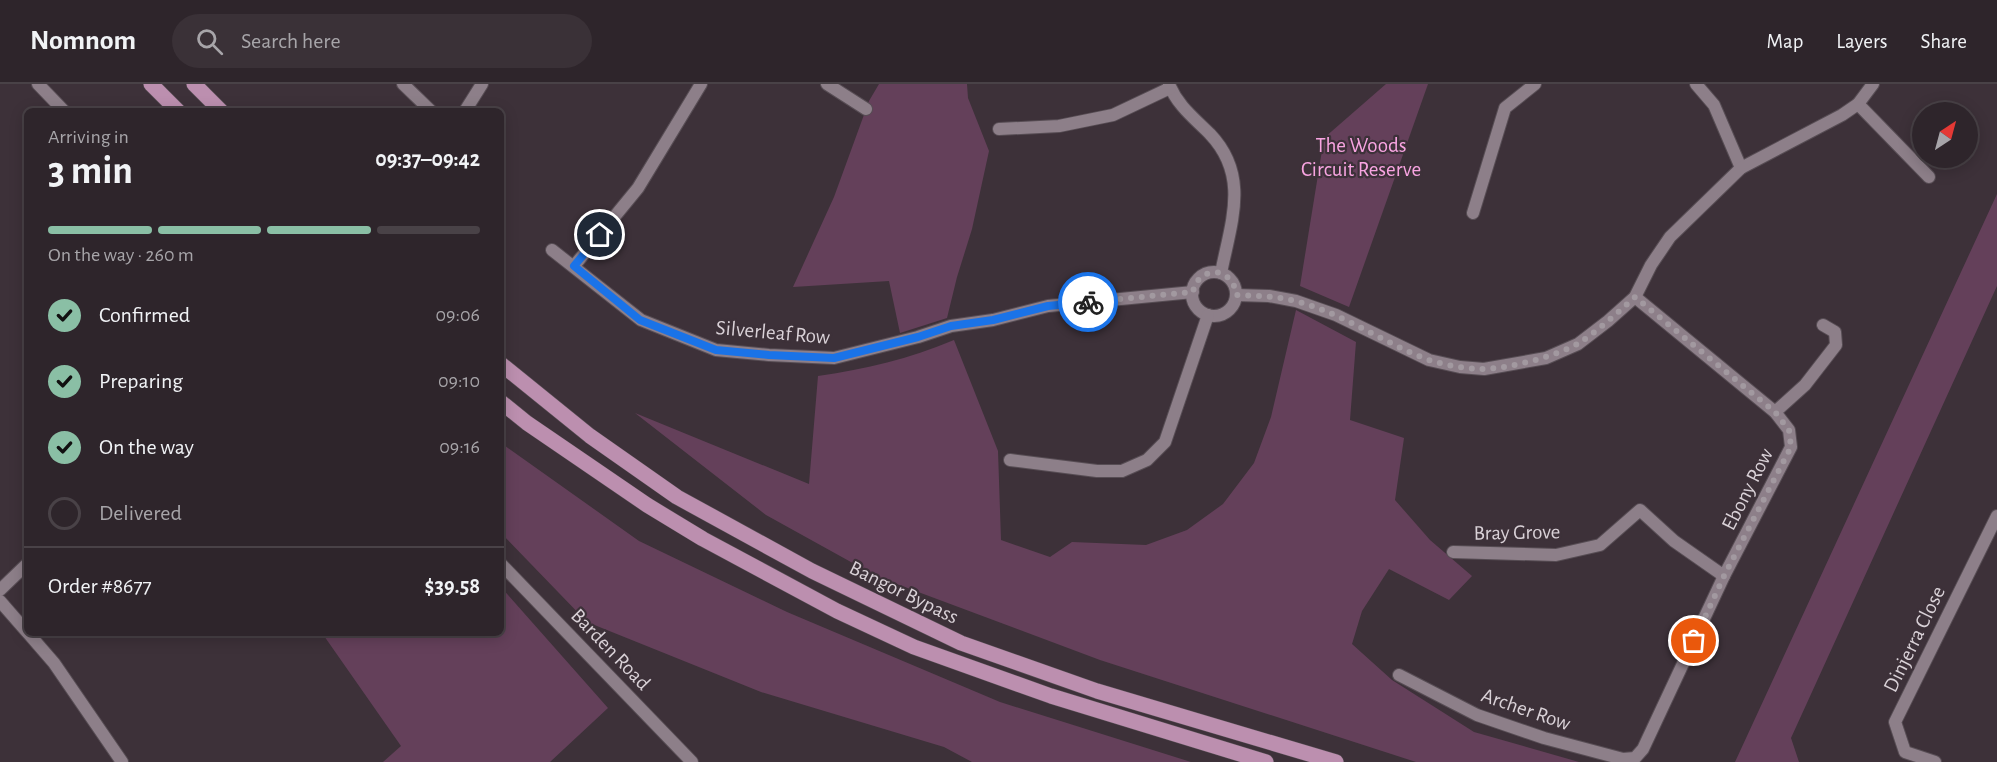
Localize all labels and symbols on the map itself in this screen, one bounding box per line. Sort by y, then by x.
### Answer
north arrow [1912,102,1978,168]
park label: The Woods Circuit Reserve [1301,135,1421,180]
pin [574,209,625,260]
courier [1058,272,1118,332]
street label: Silverleaf Row [715,317,831,348]
street label: Ebony Row [1718,445,1777,534]
street label: Bray Grove [1473,521,1561,544]
street label: Bangor Bypass [846,557,962,628]
street label: Dinjerra Close [1880,583,1949,696]
street label: Barden Road [567,605,654,694]
pin [1668,615,1719,666]
street label: Archer Row [1479,684,1573,734]

